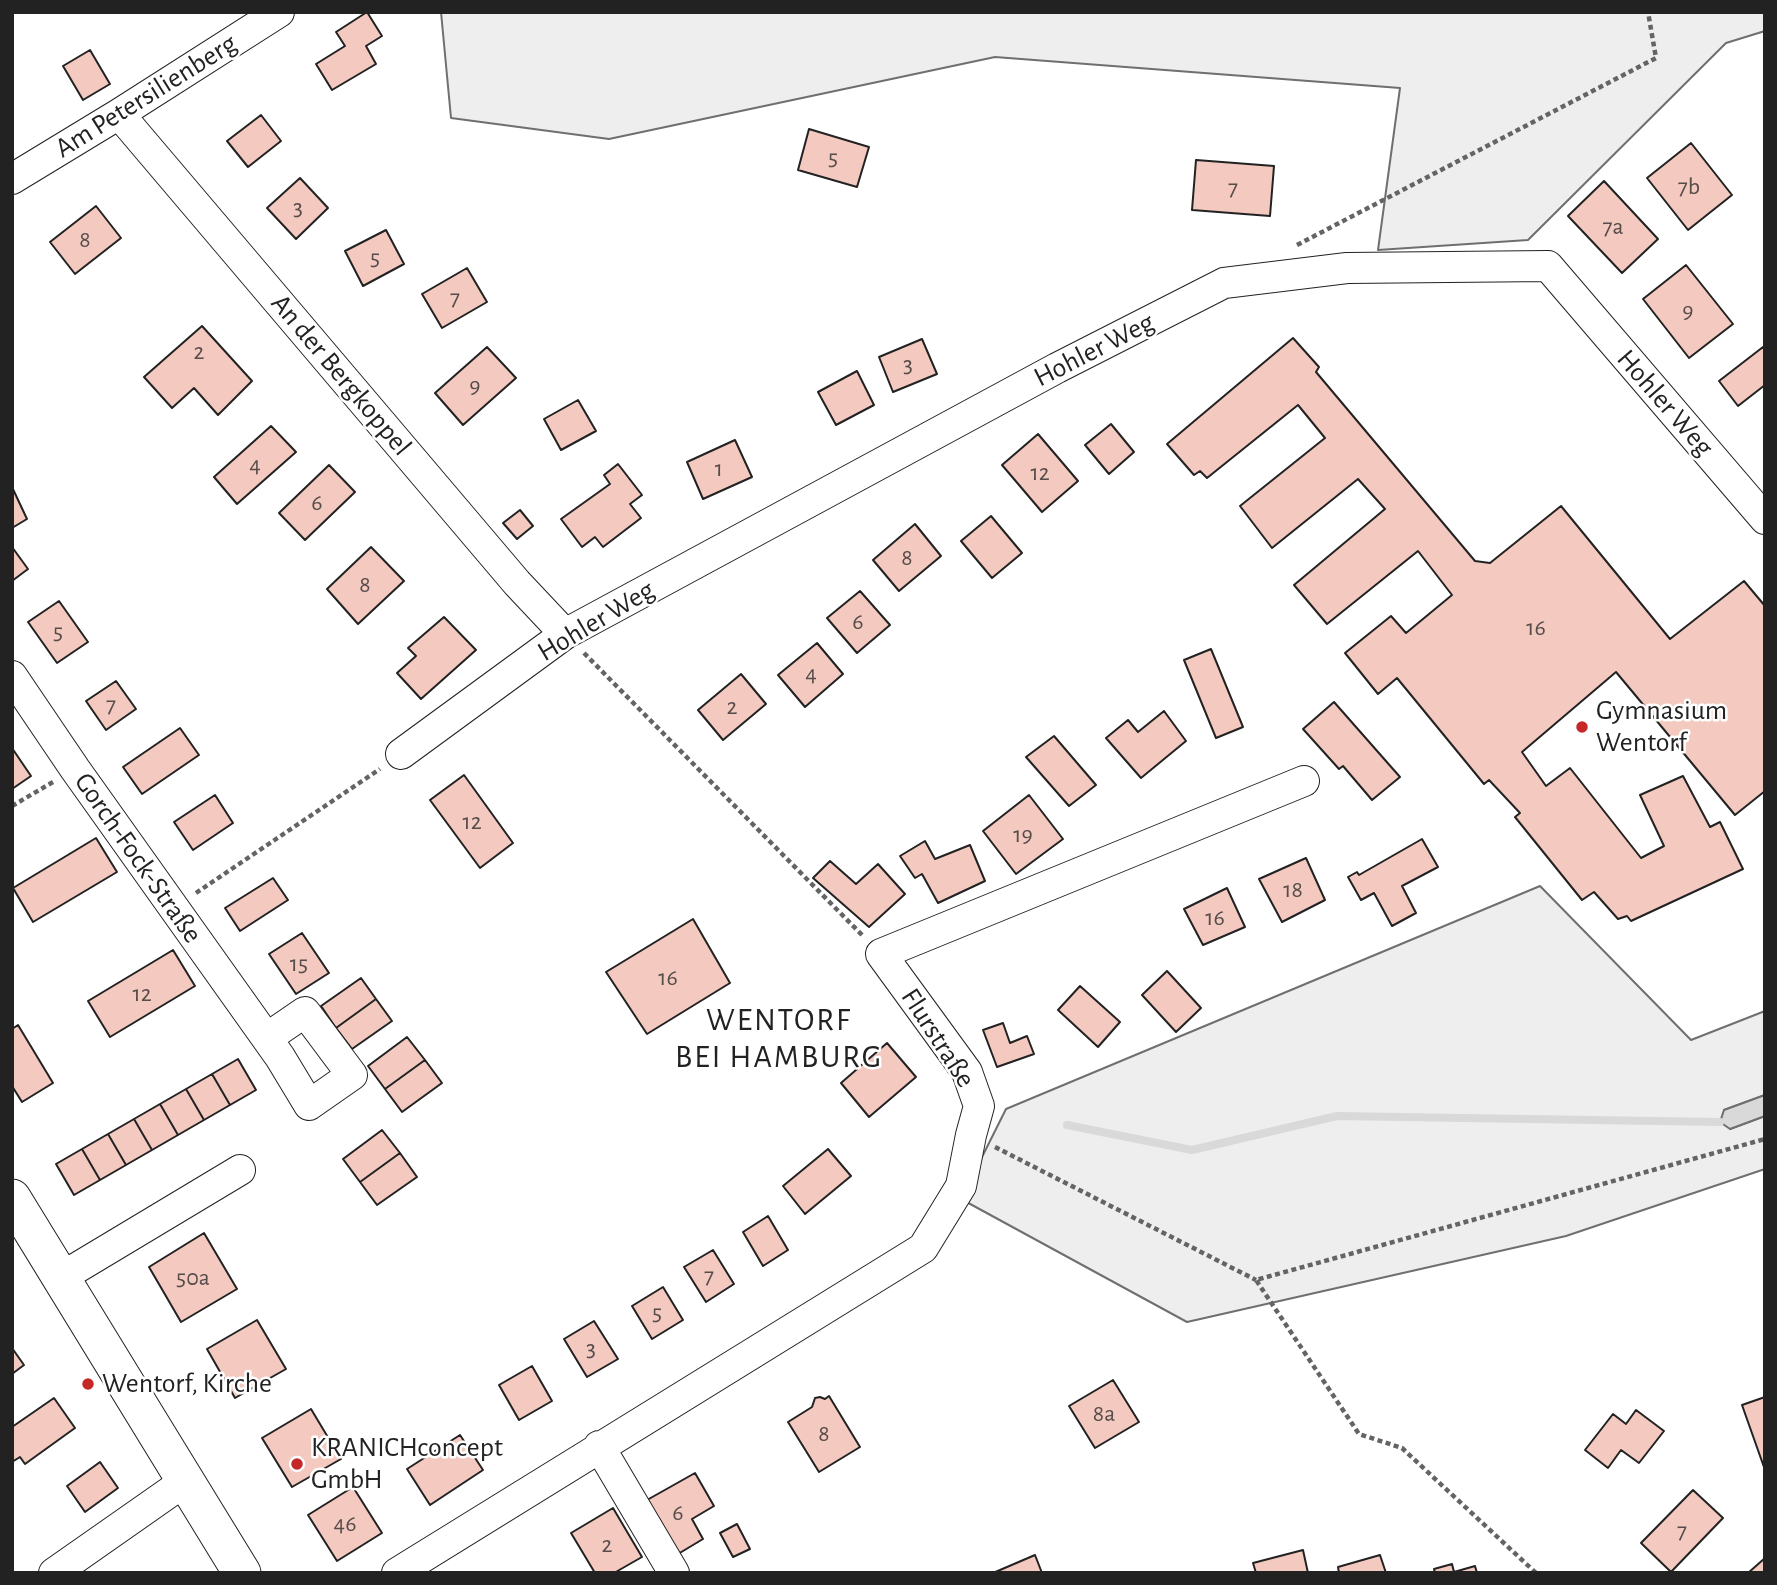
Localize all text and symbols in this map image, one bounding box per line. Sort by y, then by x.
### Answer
street label: Am Petersilienberg [49,27,243,165]
house number: 5 [828,144,838,172]
house number: 7b [1678,173,1700,201]
house number: 7 [1228,174,1238,202]
house number: 3 [293,194,303,222]
house number: 7a [1602,213,1624,241]
house number: 8 [79,226,91,254]
house number: 5 [370,244,380,272]
house number: 7 [450,284,460,312]
street label: An der Bergkoppel [264,287,418,463]
house number: 9 [1682,297,1694,325]
street label: Hohler Weg [1028,305,1160,395]
house number: 2 [194,338,204,366]
street label: Hohler Weg [1610,343,1720,463]
house number: 3 [903,351,913,379]
house number: 9 [469,372,481,400]
house number: 4 [249,451,261,479]
house number: 1 [715,455,723,483]
house number: 12 [1030,459,1050,487]
house number: 6 [311,489,323,517]
house number: 8 [901,544,913,572]
house number: 8 [359,571,371,599]
street label: Hohler Weg [531,573,661,669]
house number: 6 [852,608,864,636]
house number: 16 [1526,614,1546,642]
house number: 5 [53,618,63,646]
house number: 4 [805,660,817,688]
house number: 7 [106,691,116,719]
house number: 2 [727,693,737,721]
place label: Gymnasium Wentorf [1596,694,1727,760]
marker: Gymnasium Wentorf [1574,719,1590,735]
street label: Gorch-Fock-Straße [67,766,209,950]
house number: 12 [462,808,482,836]
house number: 19 [1013,821,1033,849]
house number: 18 [1283,876,1303,904]
house number: 16 [1205,904,1225,932]
house number: 15 [290,950,308,978]
house number: 16 [658,964,678,992]
house number: 12 [132,980,152,1008]
street label: Flurstraße [894,982,982,1094]
district label: WENTORF BEI HAMBURG [676,1001,882,1076]
house number: 7 [704,1262,714,1290]
house number: 50a [176,1264,210,1292]
house number: 5 [652,1299,662,1327]
house number: 3 [586,1335,596,1363]
place label: Wentorf, Kirche [102,1367,272,1401]
marker: Wentorf, Kirche [80,1376,96,1392]
house number: 8a [1093,1400,1115,1428]
house number: 8 [818,1420,830,1448]
place label: KRANICHconcept GmbH [311,1431,503,1497]
marker: KRANICHconcept GmbH [289,1456,305,1472]
house number: 6 [672,1499,684,1527]
house number: 46 [334,1510,356,1538]
house number: 7 [1677,1517,1687,1545]
house number: 2 [602,1531,612,1559]

